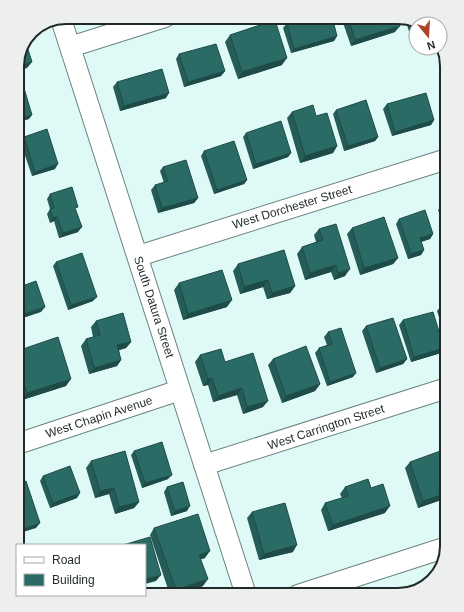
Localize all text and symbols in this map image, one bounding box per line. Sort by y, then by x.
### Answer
north arrow [408,16,448,56]
text: N [425,39,437,52]
street label: West Dorchester Street [230,182,354,232]
street label: South Datura Street [131,254,177,360]
street label: West Chapin Avenue [44,393,155,441]
street label: West Carrington Street [266,401,387,452]
legend [16,544,146,596]
text: Road [52,553,81,567]
text: Building [52,573,95,587]

